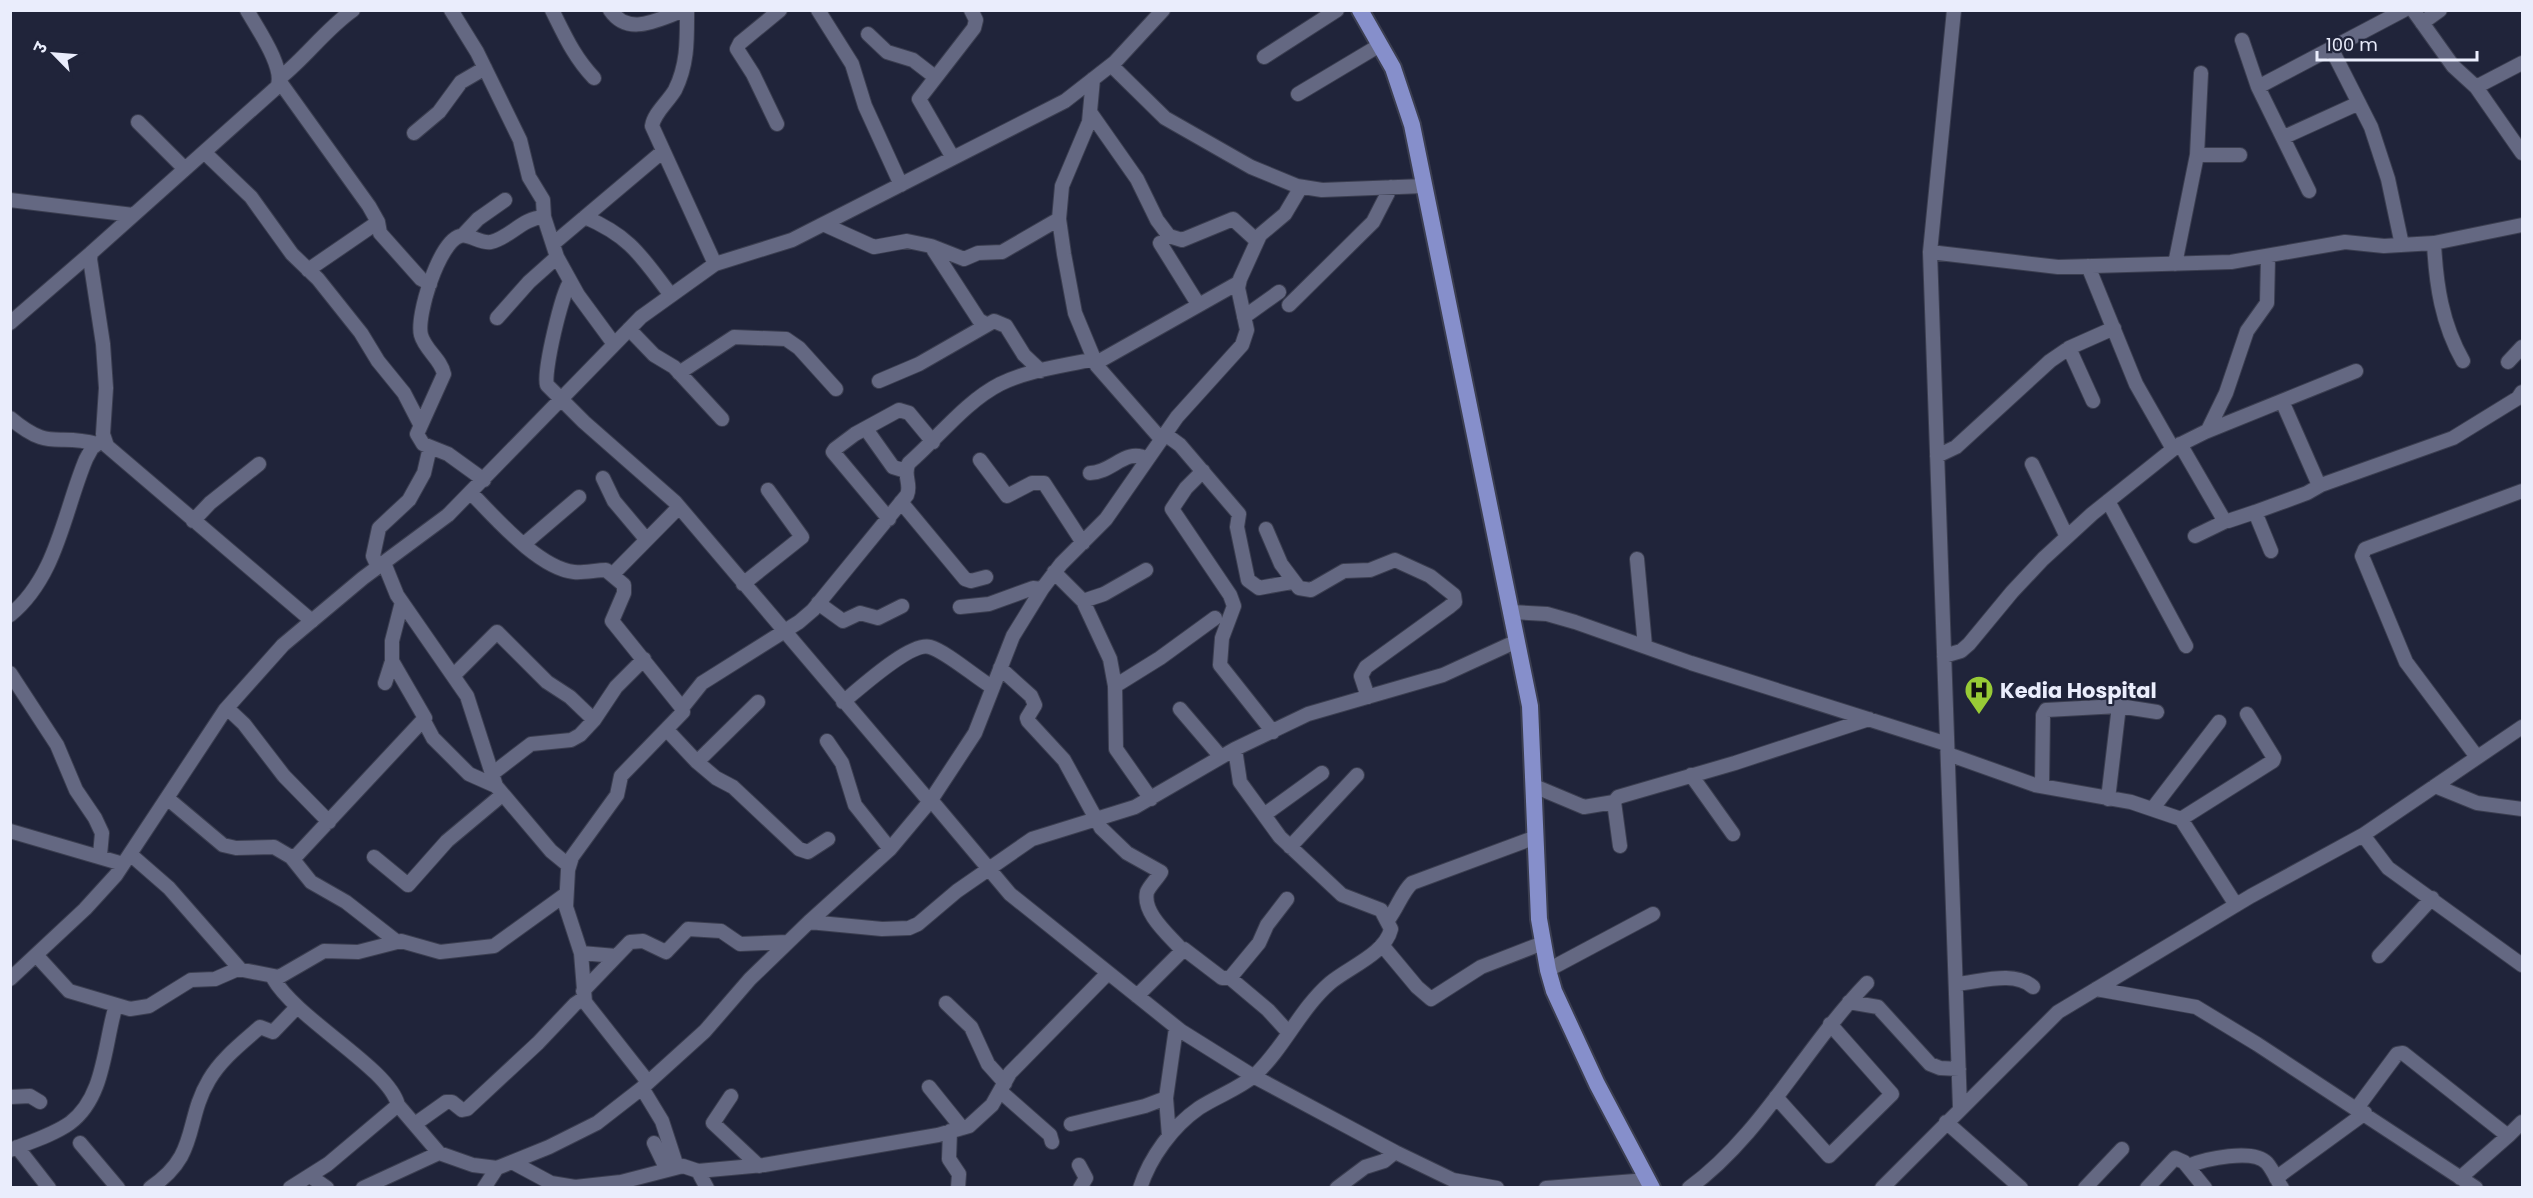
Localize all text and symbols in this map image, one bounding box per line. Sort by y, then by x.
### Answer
north arrow [24,24,84,84]
scale bar [2317,24,2478,62]
text: 100 m [2326,32,2378,57]
text: उ [28,38,54,58]
hospital icon: Kedia Hospital [1963,674,1995,716]
place label: Kedia Hospital [2000,676,2157,705]

